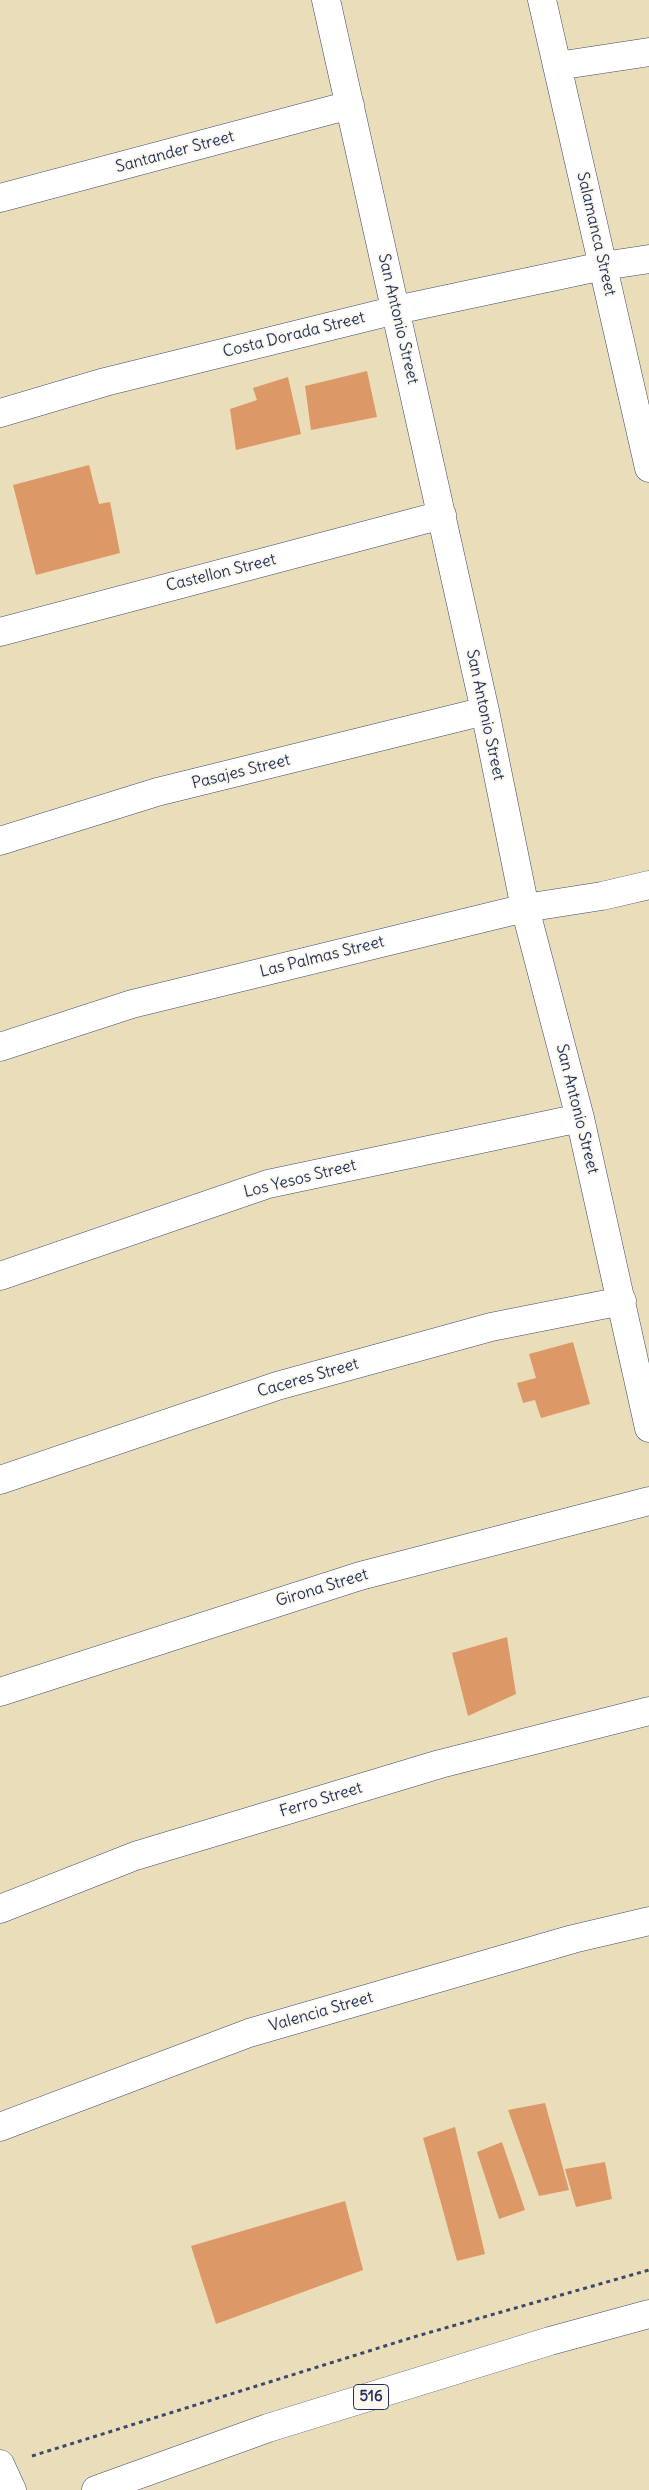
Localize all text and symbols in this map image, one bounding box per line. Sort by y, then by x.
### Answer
street label: Santander Street [114,127,236,177]
street label: Salamanca Street [572,170,620,298]
street label: San Antonio Street [374,252,422,386]
street label: Costa Dorada Street [221,308,367,362]
street label: Castellon Street [164,550,278,596]
street label: San Antonio Street [462,648,508,782]
street label: Pasajes Street [190,750,292,794]
street label: Las Palmas Street [258,932,386,982]
street label: San Antonio Street [552,1042,602,1176]
street label: Los Yesos Street [242,1156,358,1202]
street label: Caceres Street [255,1354,361,1402]
street label: Girona Street [274,1565,370,1611]
street label: Ferro Street [277,1778,365,1822]
street label: Valencia Street [267,1988,375,2036]
road number: 516 [354,2384,388,2410]

